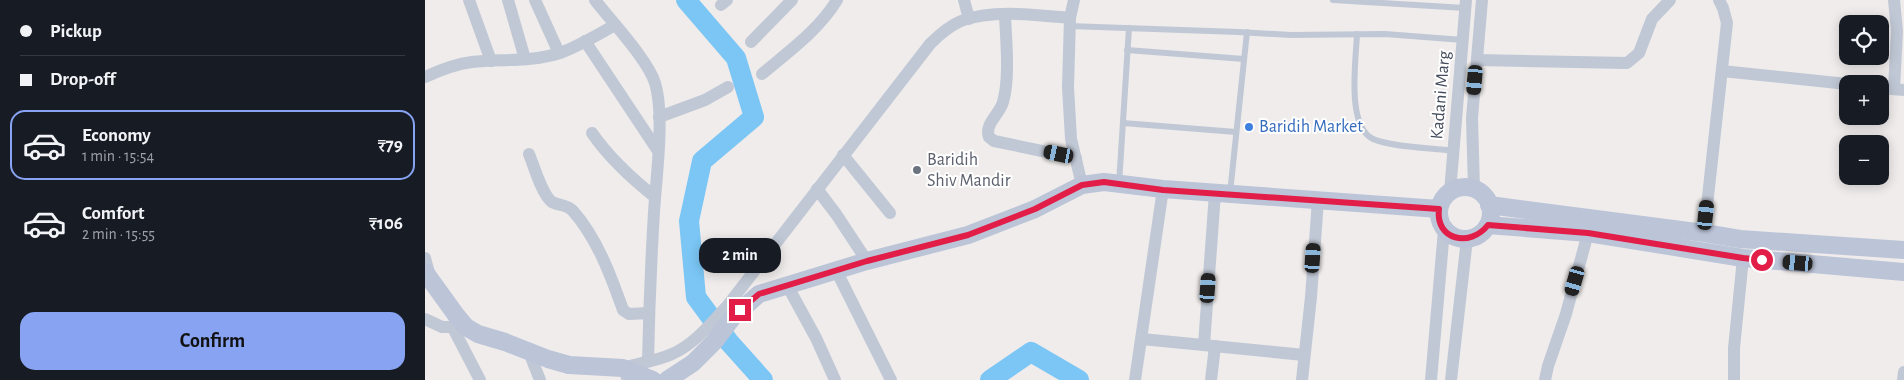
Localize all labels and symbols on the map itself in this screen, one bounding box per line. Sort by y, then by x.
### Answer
street label: Kadani Marg [1428,50,1454,140]
car [1466,64,1483,96]
place label: Baridih Market [1259,118,1363,136]
marker: Baridih Market [1243,121,1255,133]
car [1042,144,1075,164]
place label: Baridih Shiv Mandir [927,151,1011,190]
marker: Baridih Shiv Mandir [911,164,923,176]
car [1696,199,1715,231]
callout: 2 min [699,238,781,272]
car [1304,243,1321,273]
route start [1751,249,1773,271]
car [1782,254,1813,272]
car [1563,265,1586,297]
car [1199,273,1216,303]
route end [729,299,751,321]

